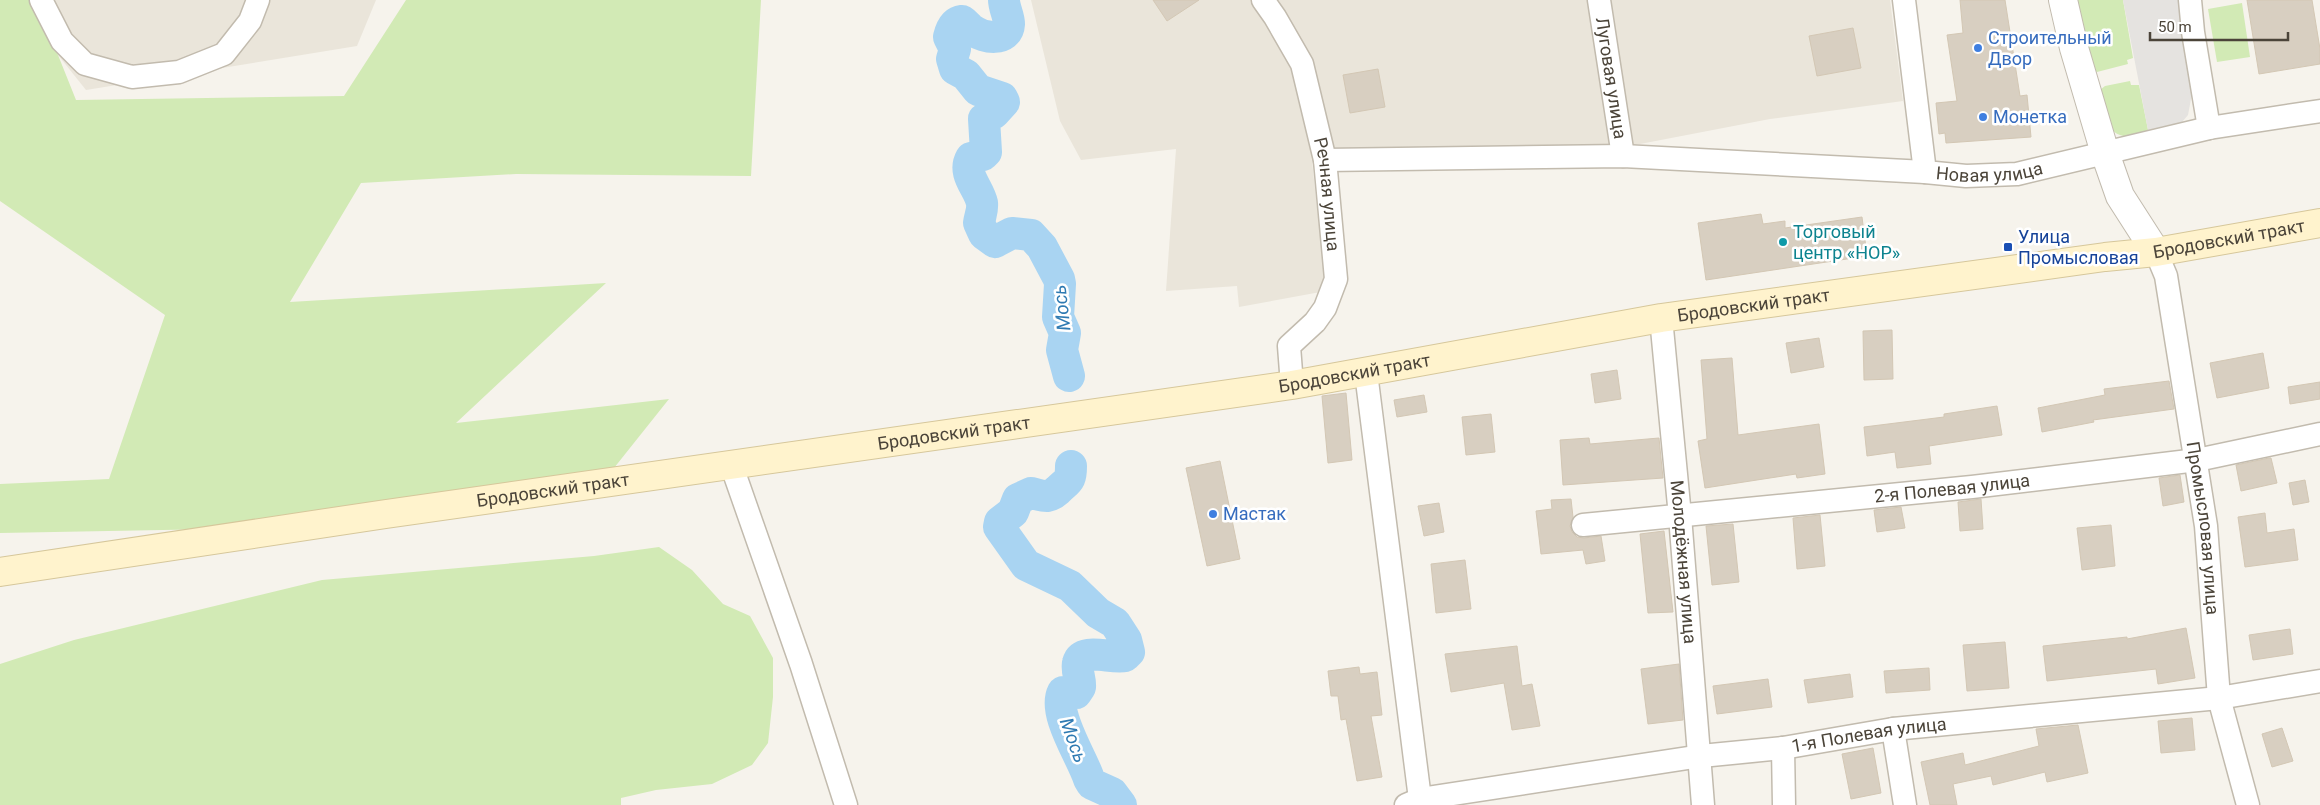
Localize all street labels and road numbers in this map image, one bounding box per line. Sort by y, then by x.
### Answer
street label: Луговая улица [1592,16,1631,140]
street label: Речная улица [1310,135,1344,252]
street label: Новая улица [1935,157,2045,186]
street label: Бродовский тракт [2151,215,2307,262]
street label: Бродовский тракт [1676,284,1832,326]
street label: Бродовский тракт [1277,349,1432,397]
street label: Бродовский тракт [876,411,1032,454]
street label: Промысловая улица [2183,440,2224,616]
street label: Бродовский тракт [475,468,631,511]
street label: 2-я Полевая улица [1873,469,2031,506]
street label: Молодёжная улица [1667,479,1701,645]
street label: 1-я Полевая улица [1790,713,1947,756]

